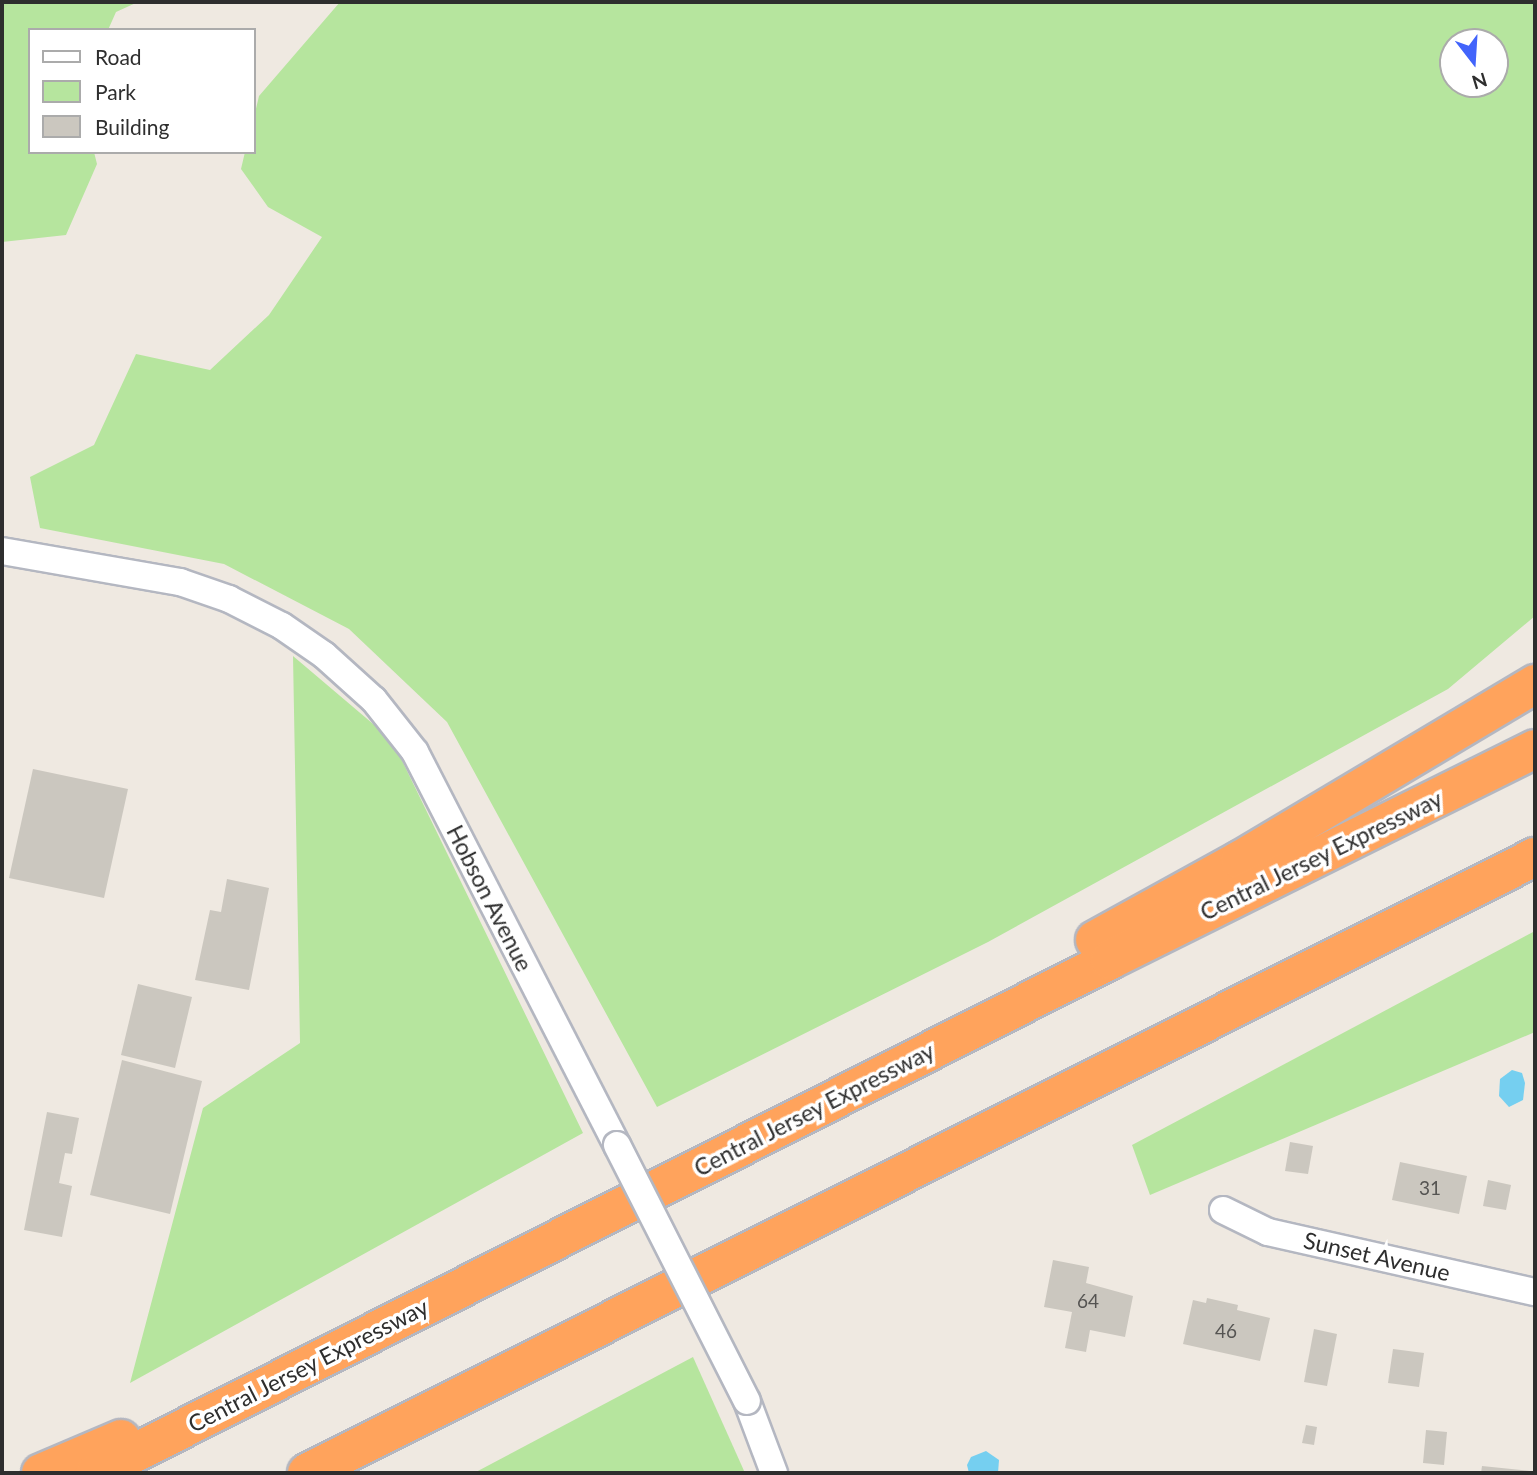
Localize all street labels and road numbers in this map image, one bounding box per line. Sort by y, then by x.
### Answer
street label: Central Jersey Expressway [1195,784,1447,926]
street label: Hobson Avenue [441,820,539,976]
street label: Central Jersey Expressway [689,1036,939,1182]
street label: Sunset Avenue [1301,1226,1453,1286]
street label: Central Jersey Expressway [183,1292,433,1438]

